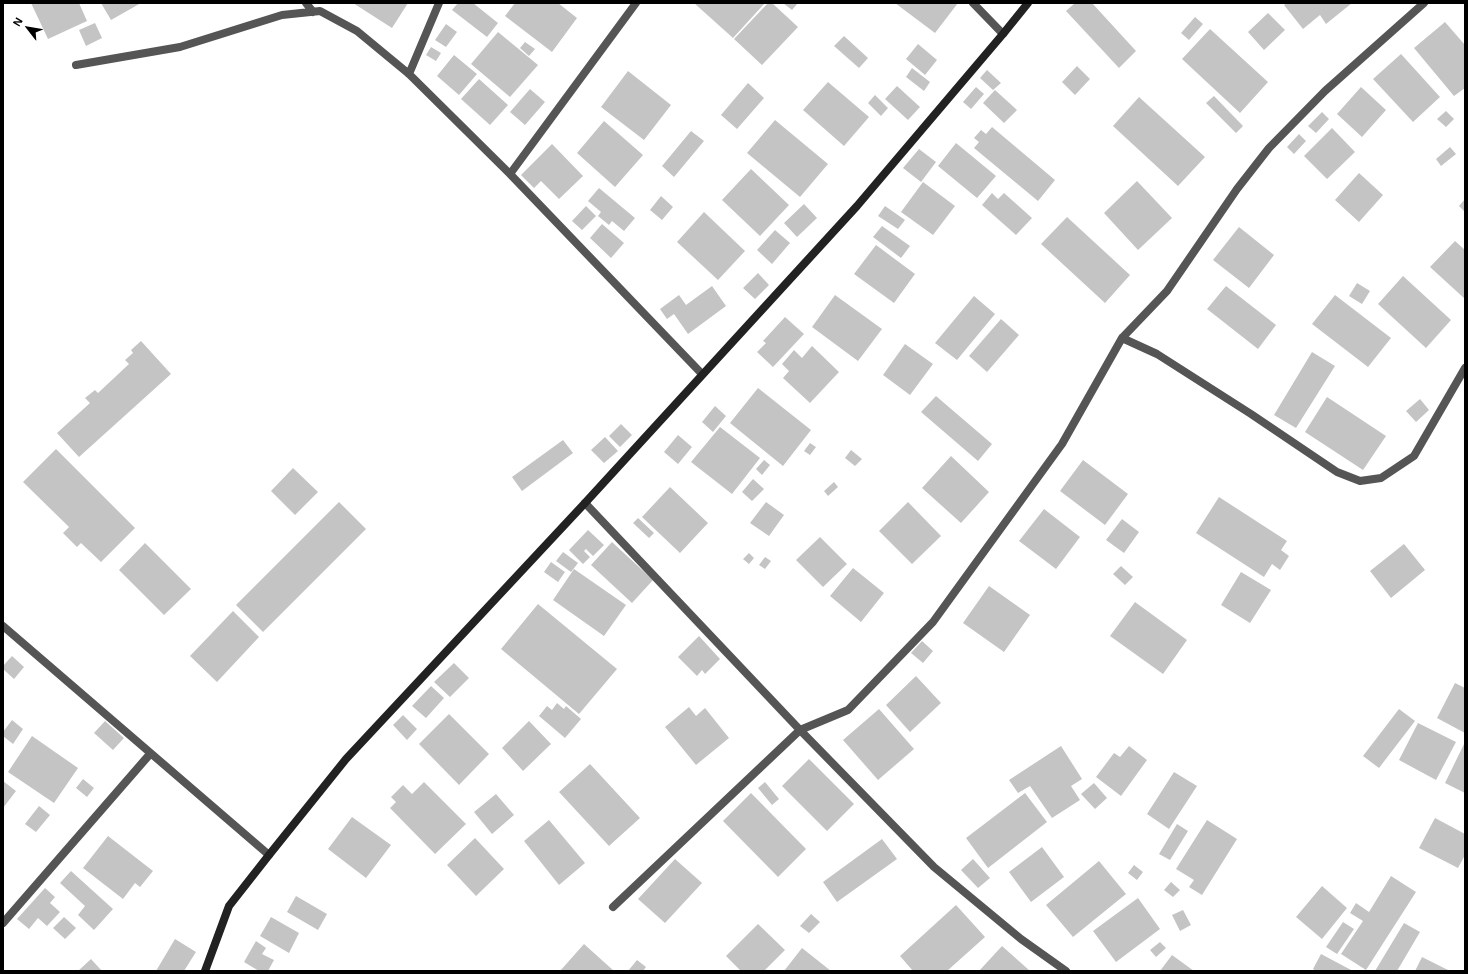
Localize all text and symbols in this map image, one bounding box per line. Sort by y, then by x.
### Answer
north arrow [8,8,48,48]
text: N [11,15,25,28]

